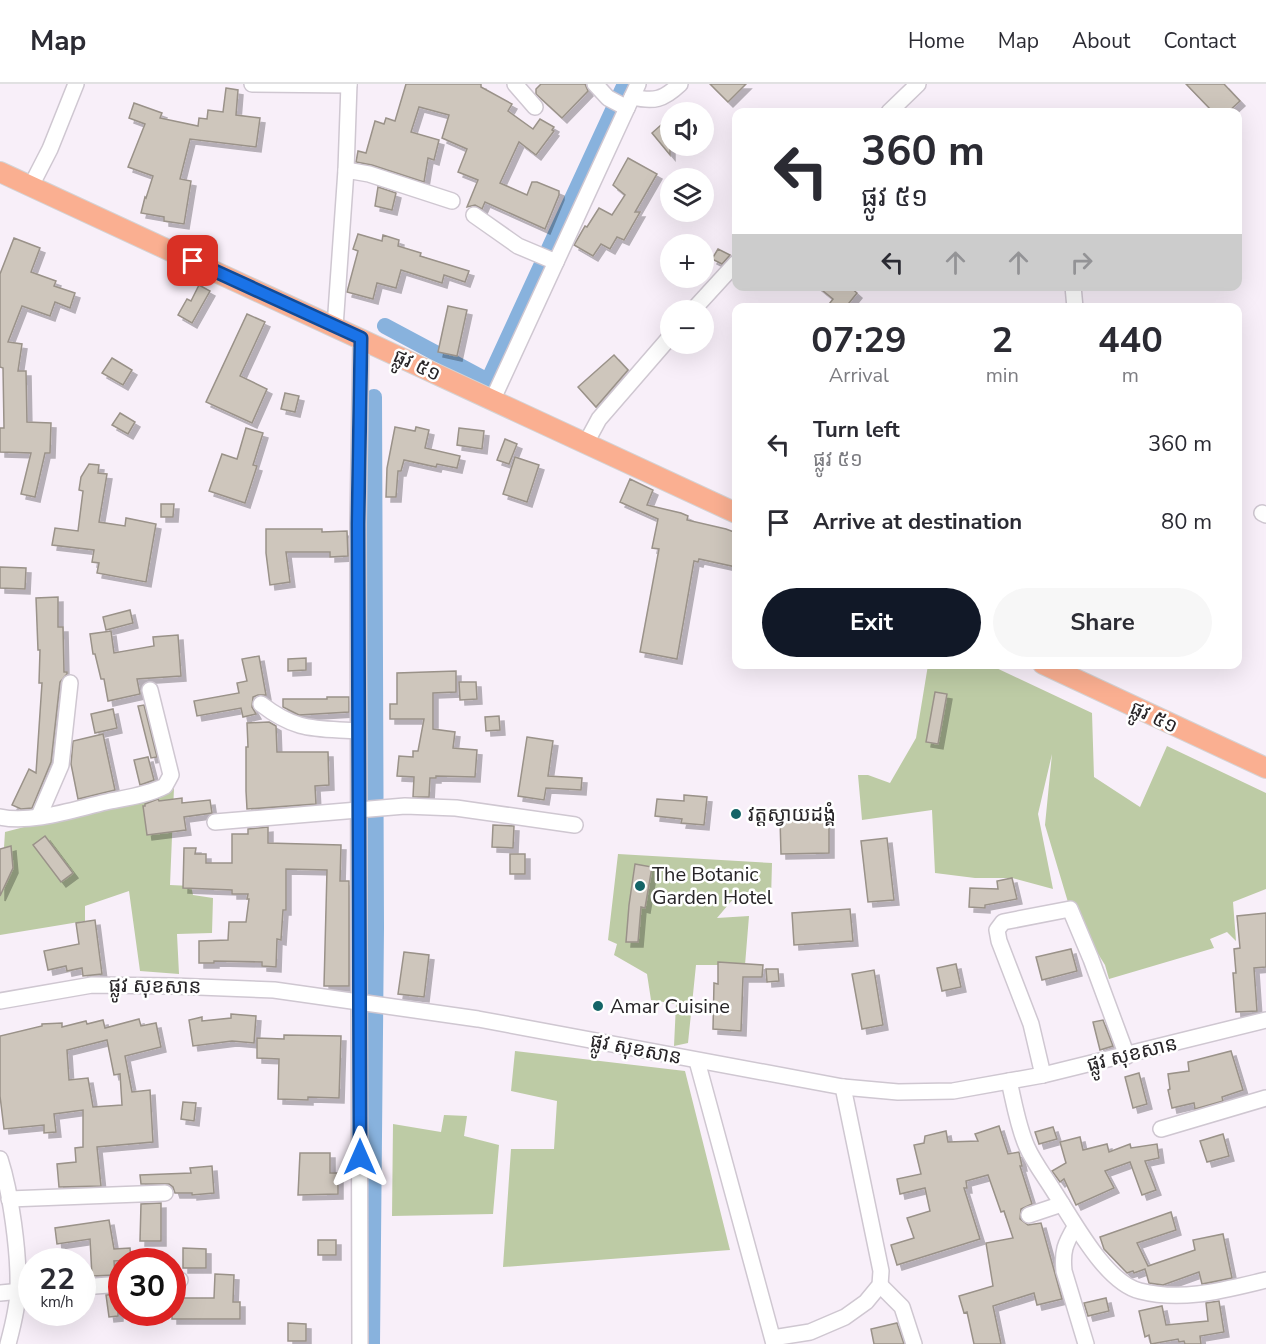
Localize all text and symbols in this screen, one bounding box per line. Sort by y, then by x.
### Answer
text: Map [30,22,86,60]
text: Home [908,27,965,55]
text: Map [998,27,1039,55]
text: About [1072,27,1130,55]
text: Contact [1163,27,1236,55]
map controls [660,102,714,354]
button: sound [660,102,714,156]
text: 360 m [861,123,985,180]
icon: left [762,132,840,210]
button: layers [660,168,714,222]
text: ផ្លូវ ៥១ [861,179,928,216]
button: + [660,234,714,288]
pin [167,235,218,286]
icon: arrive [176,244,209,277]
icon: left [876,246,909,279]
icon: ahead [939,246,972,279]
icon: ahead [1002,246,1035,279]
icon: right [1065,246,1098,279]
button: − [660,300,714,354]
text: 07:29 [811,316,907,365]
text: 2 [991,316,1013,365]
text: 440 [1098,316,1163,365]
street label: ផ្លូវ ៥១ [387,342,445,392]
text: Arrival [829,362,889,389]
text: min [986,362,1019,389]
text: m [1122,362,1139,389]
text: Turn left [813,415,900,445]
icon: left [762,428,795,461]
text: 360 m [1148,429,1212,459]
text: ផ្លូវ ៥១ [813,446,863,473]
icon: arrive [762,506,795,539]
text: Arrive at destination [813,507,1022,537]
text: 80 m [1161,507,1212,537]
button: Exit [762,588,981,657]
button: Share [993,588,1212,657]
street label: ផ្លូវ ៥១ [1124,694,1182,744]
place label: វត្តស្វាយដង្គំ [748,801,836,828]
marker: វត្តស្វាយដង្គំ [729,807,743,821]
place label: The Botanic Garden Hotel [652,861,773,911]
marker: The Botanic Garden Hotel [633,879,647,893]
street label: ផ្លូវ សុខសាន [108,972,202,1005]
place label: Amar Cuisine [610,993,730,1020]
marker: Amar Cuisine [591,999,605,1013]
street label: ផ្លូវ សុខសាន [587,1027,684,1076]
street label: ផ្លូវ សុខសាន [1084,1030,1181,1083]
position arrow [328,1125,392,1189]
speed limit sign: 30 [108,1248,186,1326]
text: 22 [39,1259,75,1300]
text: km/h [40,1292,74,1312]

